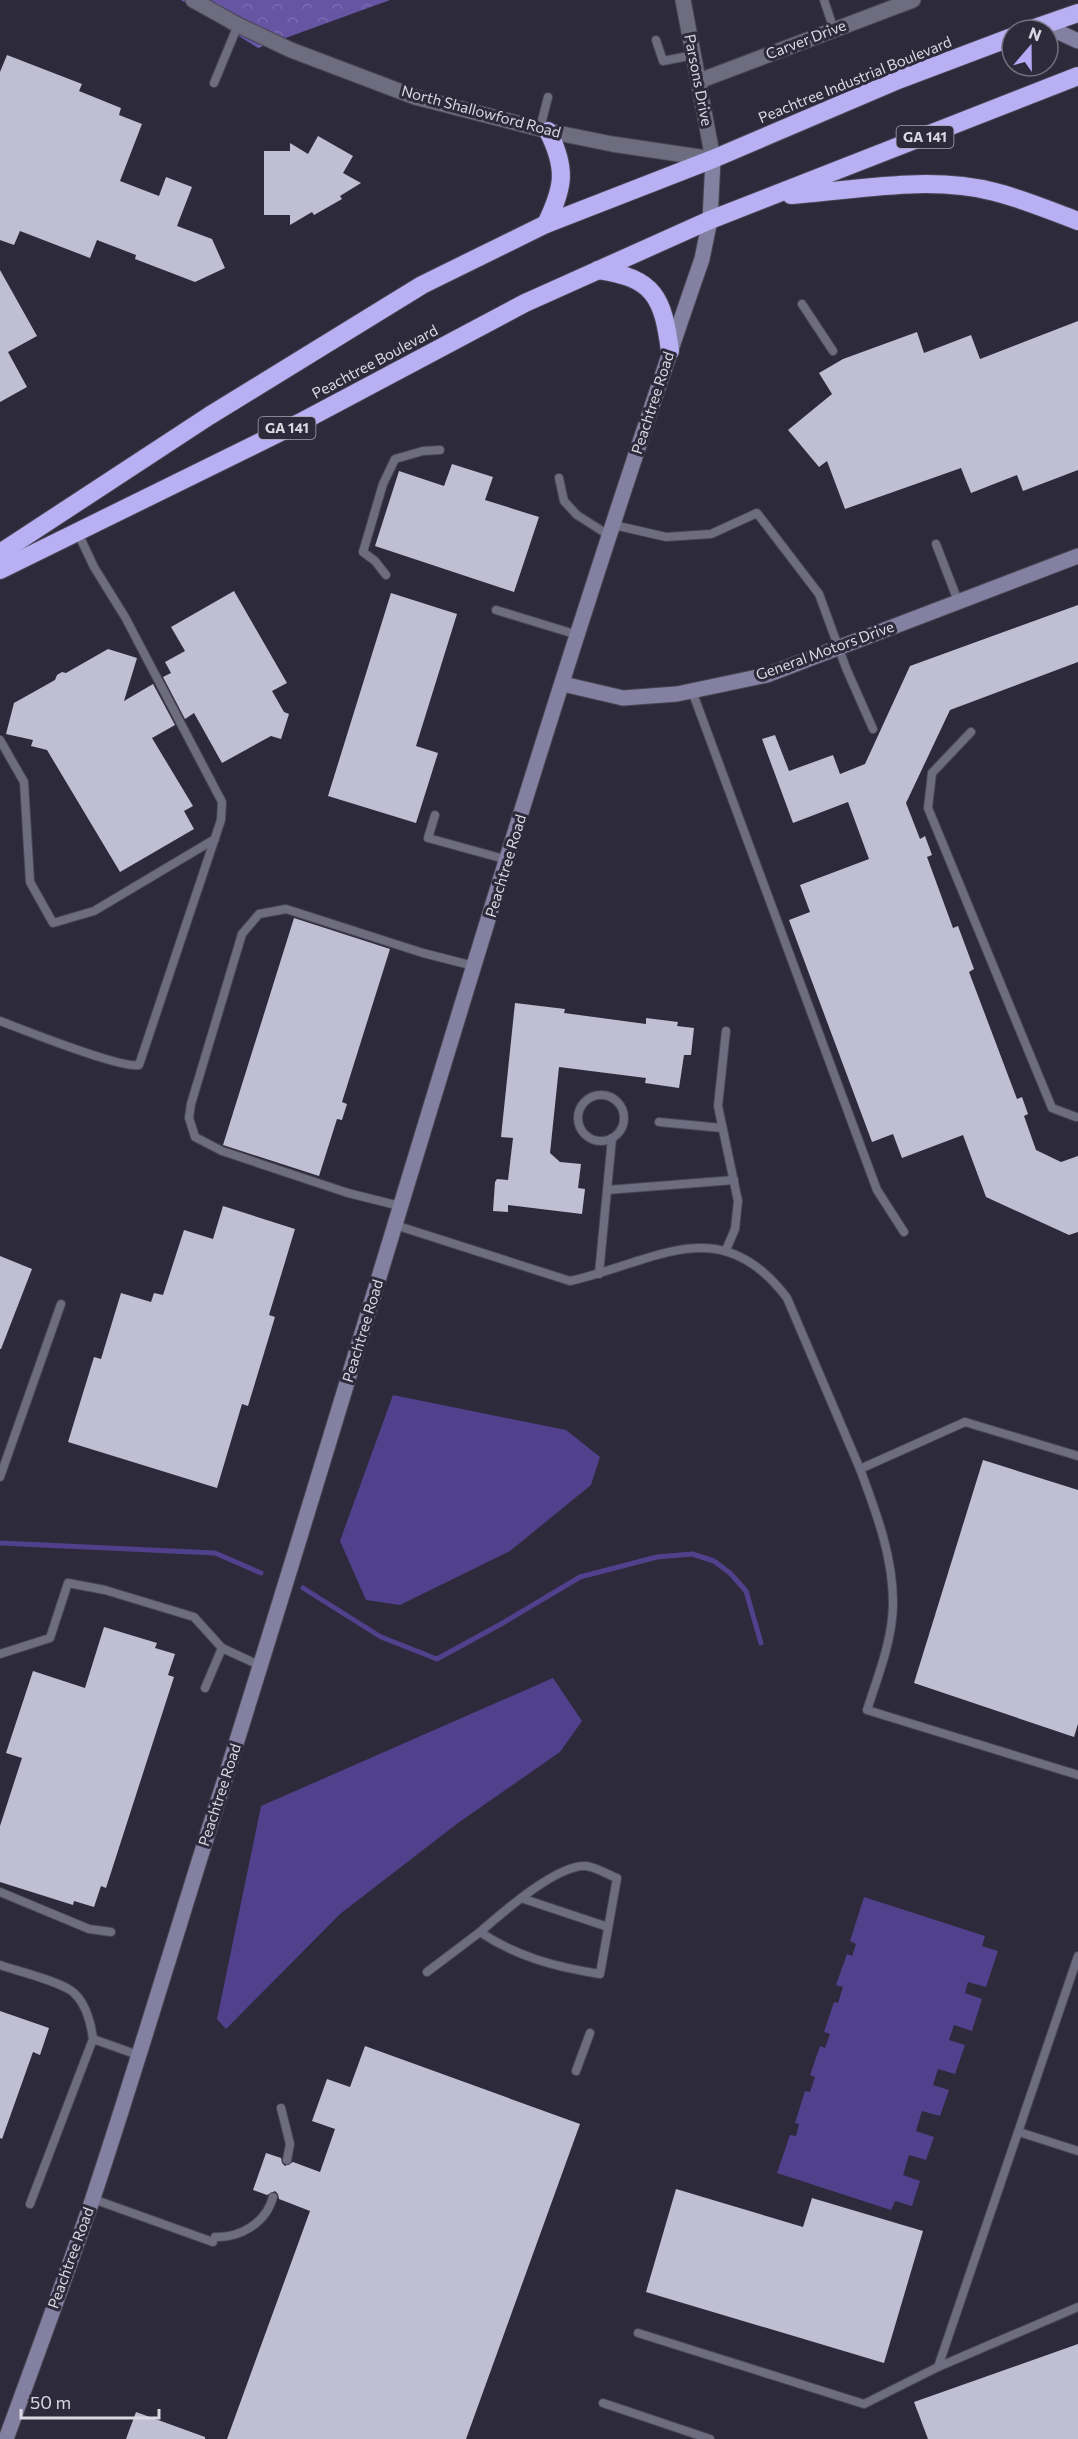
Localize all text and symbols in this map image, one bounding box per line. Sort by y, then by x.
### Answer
street label: Carver Drive [763,15,848,63]
north arrow [1000,18,1060,78]
text: N [1026,22,1044,44]
street label: Parsons Drive [681,32,717,127]
street label: Peachtree Industrial Boulevard [755,32,954,126]
street label: North Shallowford Road [400,81,563,141]
road number: GA 141 [896,126,954,148]
street label: Peachtree Boulevard [309,320,440,402]
street label: Peachtree Road [627,349,677,456]
road number: GA 141 [258,417,316,439]
street label: General Motors Drive [753,617,896,683]
street label: Peachtree Road [481,812,529,919]
street label: Peachtree Road [338,1277,386,1384]
street label: Peachtree Road [194,1741,244,1848]
street label: Peachtree Road [43,2205,97,2311]
scale bar [21,2382,159,2420]
text: 50 m [30,2391,71,2413]

